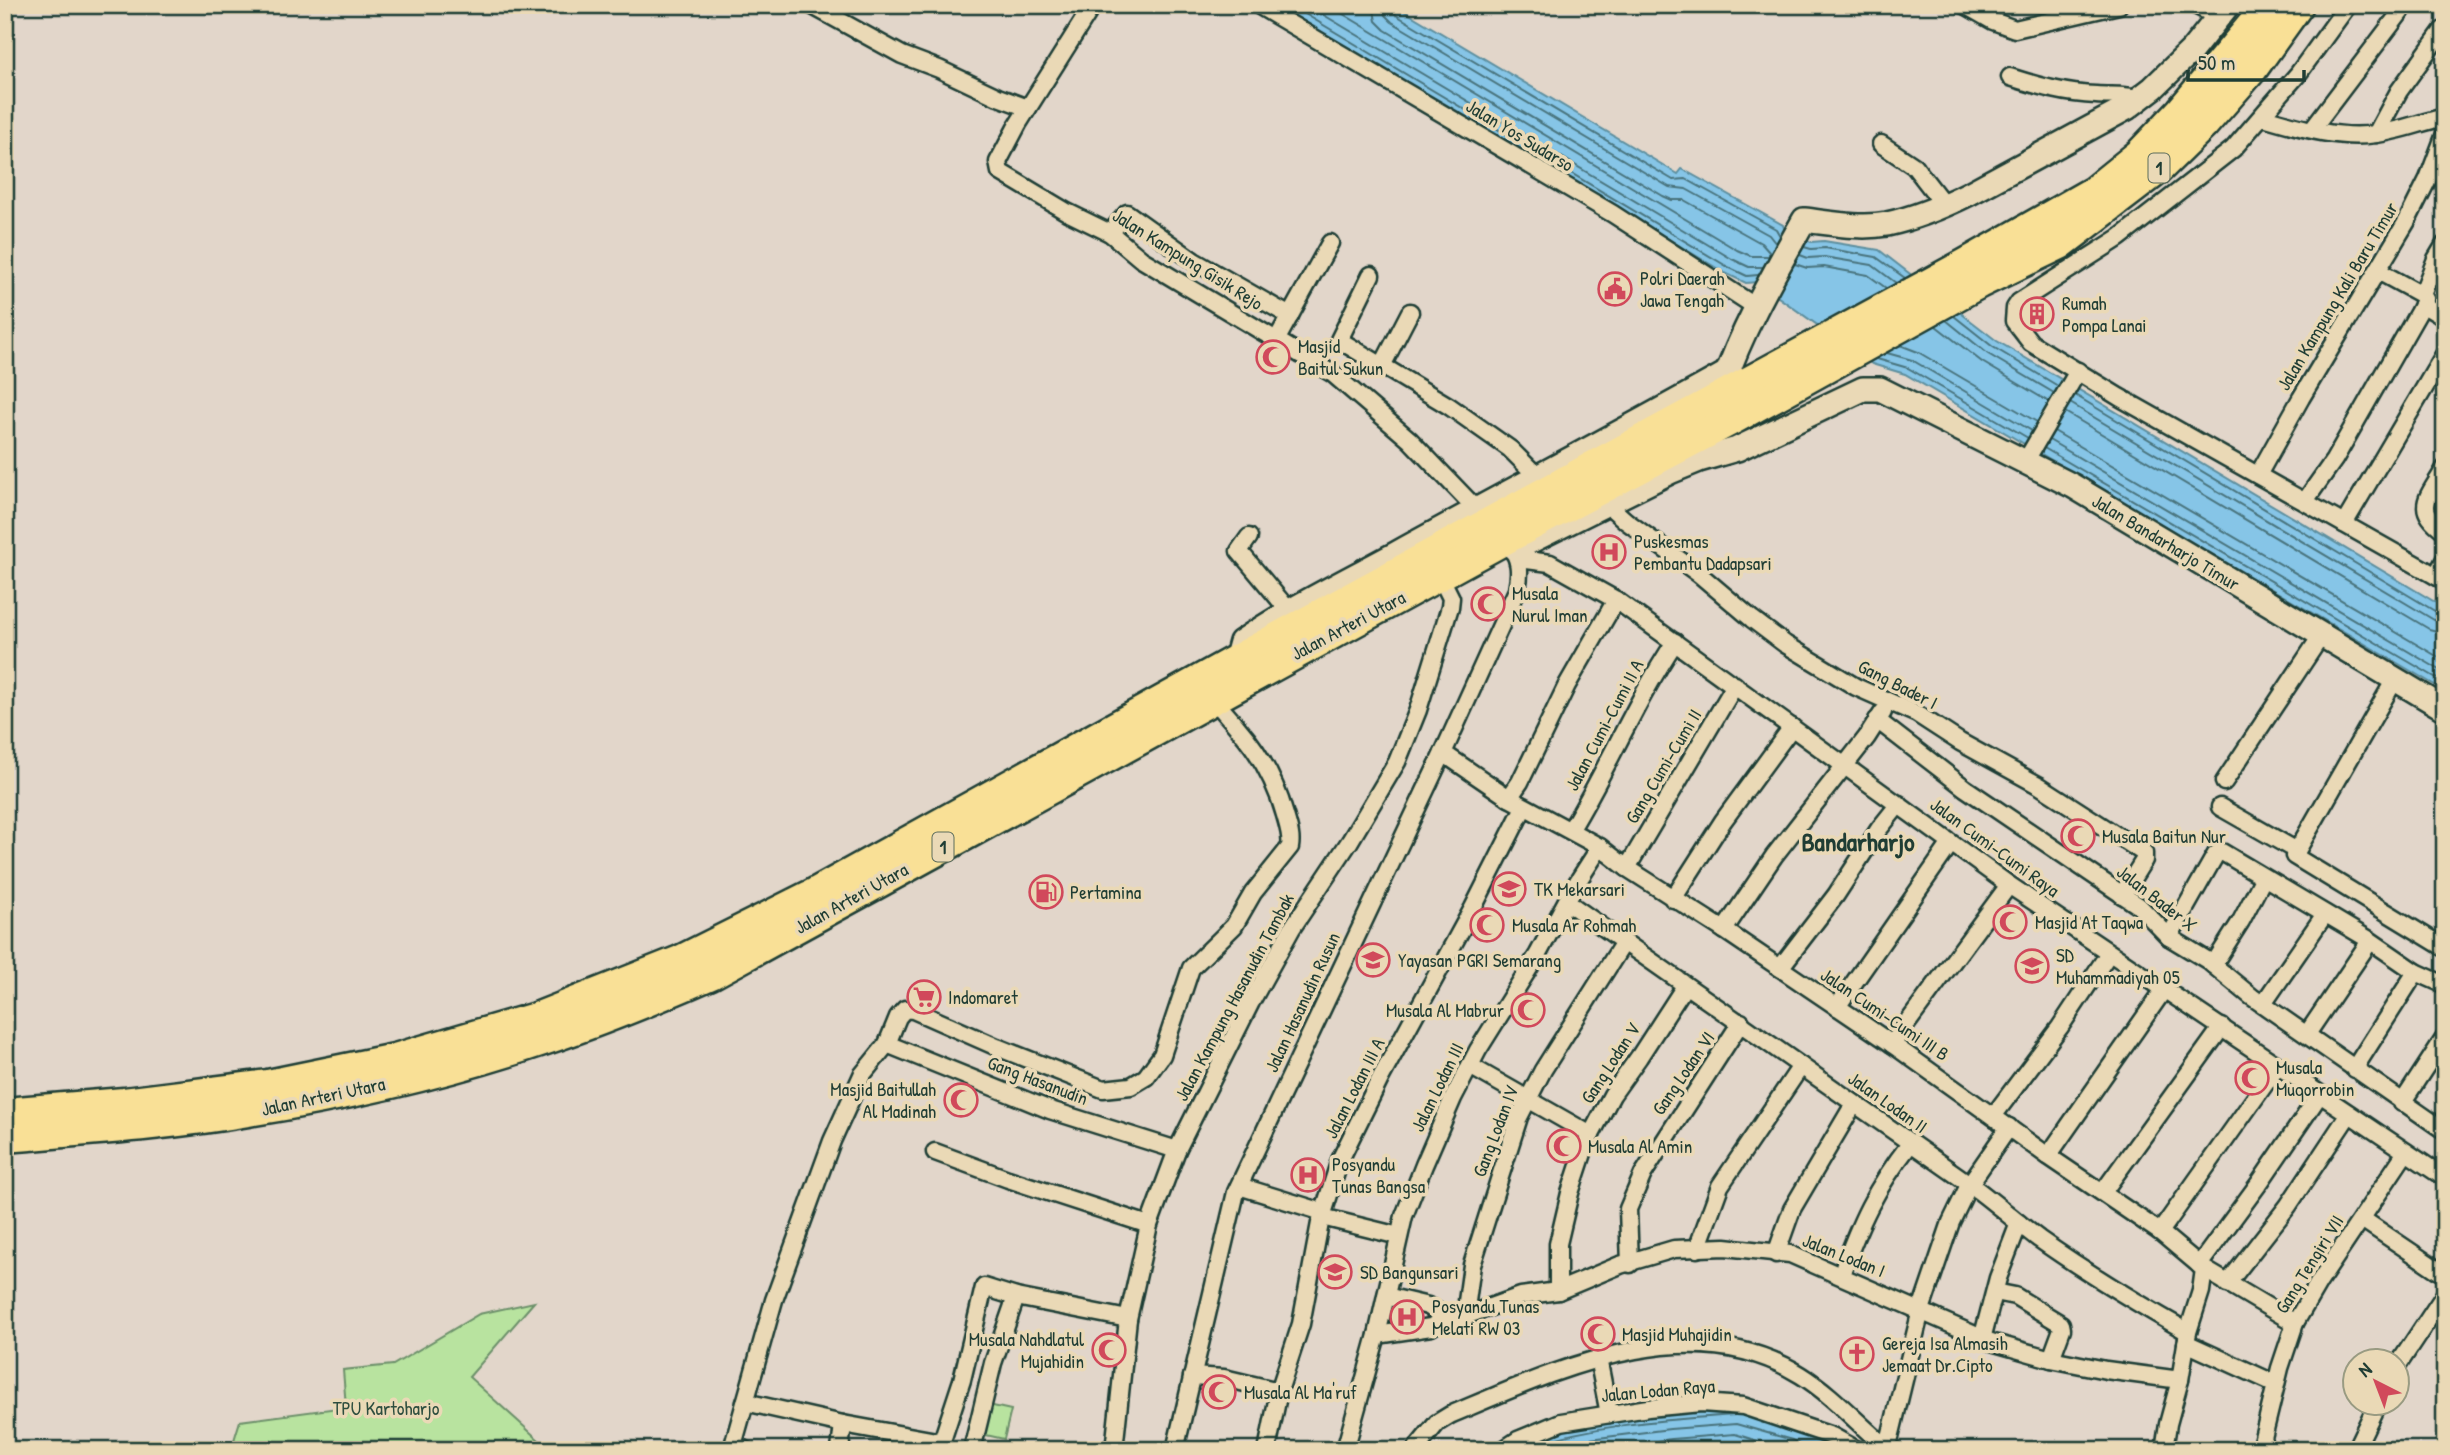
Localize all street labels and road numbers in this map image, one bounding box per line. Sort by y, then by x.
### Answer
street label: Jalan Yos Sudarso [1461,93,1579,178]
road number: 1 [2148,154,2170,182]
street label: Jalan Kampung Kali Baru Timur [2270,196,2404,395]
street label: Jalan Kampung Gisik Rejo [1108,202,1268,316]
street label: Jalan Bandarharjo Timur [2087,488,2245,597]
street label: Jalan Arteri Utara [1286,584,1410,666]
street label: Gang Bader I [1854,653,1942,715]
street label: Jalan Cumi-Cumi II A [1558,655,1650,795]
street label: Gang Cumi-Cumi II [1619,704,1707,828]
street label: Jalan Cumi-Cumi Raya [1925,791,2065,903]
road number: 1 [932,832,954,862]
street label: Jalan Arteri Utara [790,856,913,940]
street label: Jalan Bader X [2112,858,2202,938]
street label: Jalan Kampung Hasanudin Tambak [1168,888,1300,1105]
street label: Jalan Hasanudin Rusun [1258,928,1346,1076]
street label: Jalan Cumi-Cumi III B [1816,961,1954,1067]
street label: Gang Lodan V [1574,1017,1646,1108]
street label: Gang Lodan VI [1645,1026,1721,1120]
street label: Jalan Lodan III A [1318,1033,1390,1143]
street label: Jalan Lodan III [1404,1038,1470,1136]
street label: Gang Hasanudin [984,1049,1092,1111]
street label: Jalan Lodan II [1843,1065,1933,1139]
street label: Jalan Arteri Utara [259,1070,388,1122]
street label: Gang Lodan IV [1466,1081,1524,1180]
street label: Gang Tengiri VII [2268,1210,2350,1318]
street label: Jalan Lodan I [1799,1227,1889,1283]
street label: Jalan Lodan Raya [1600,1372,1716,1408]

